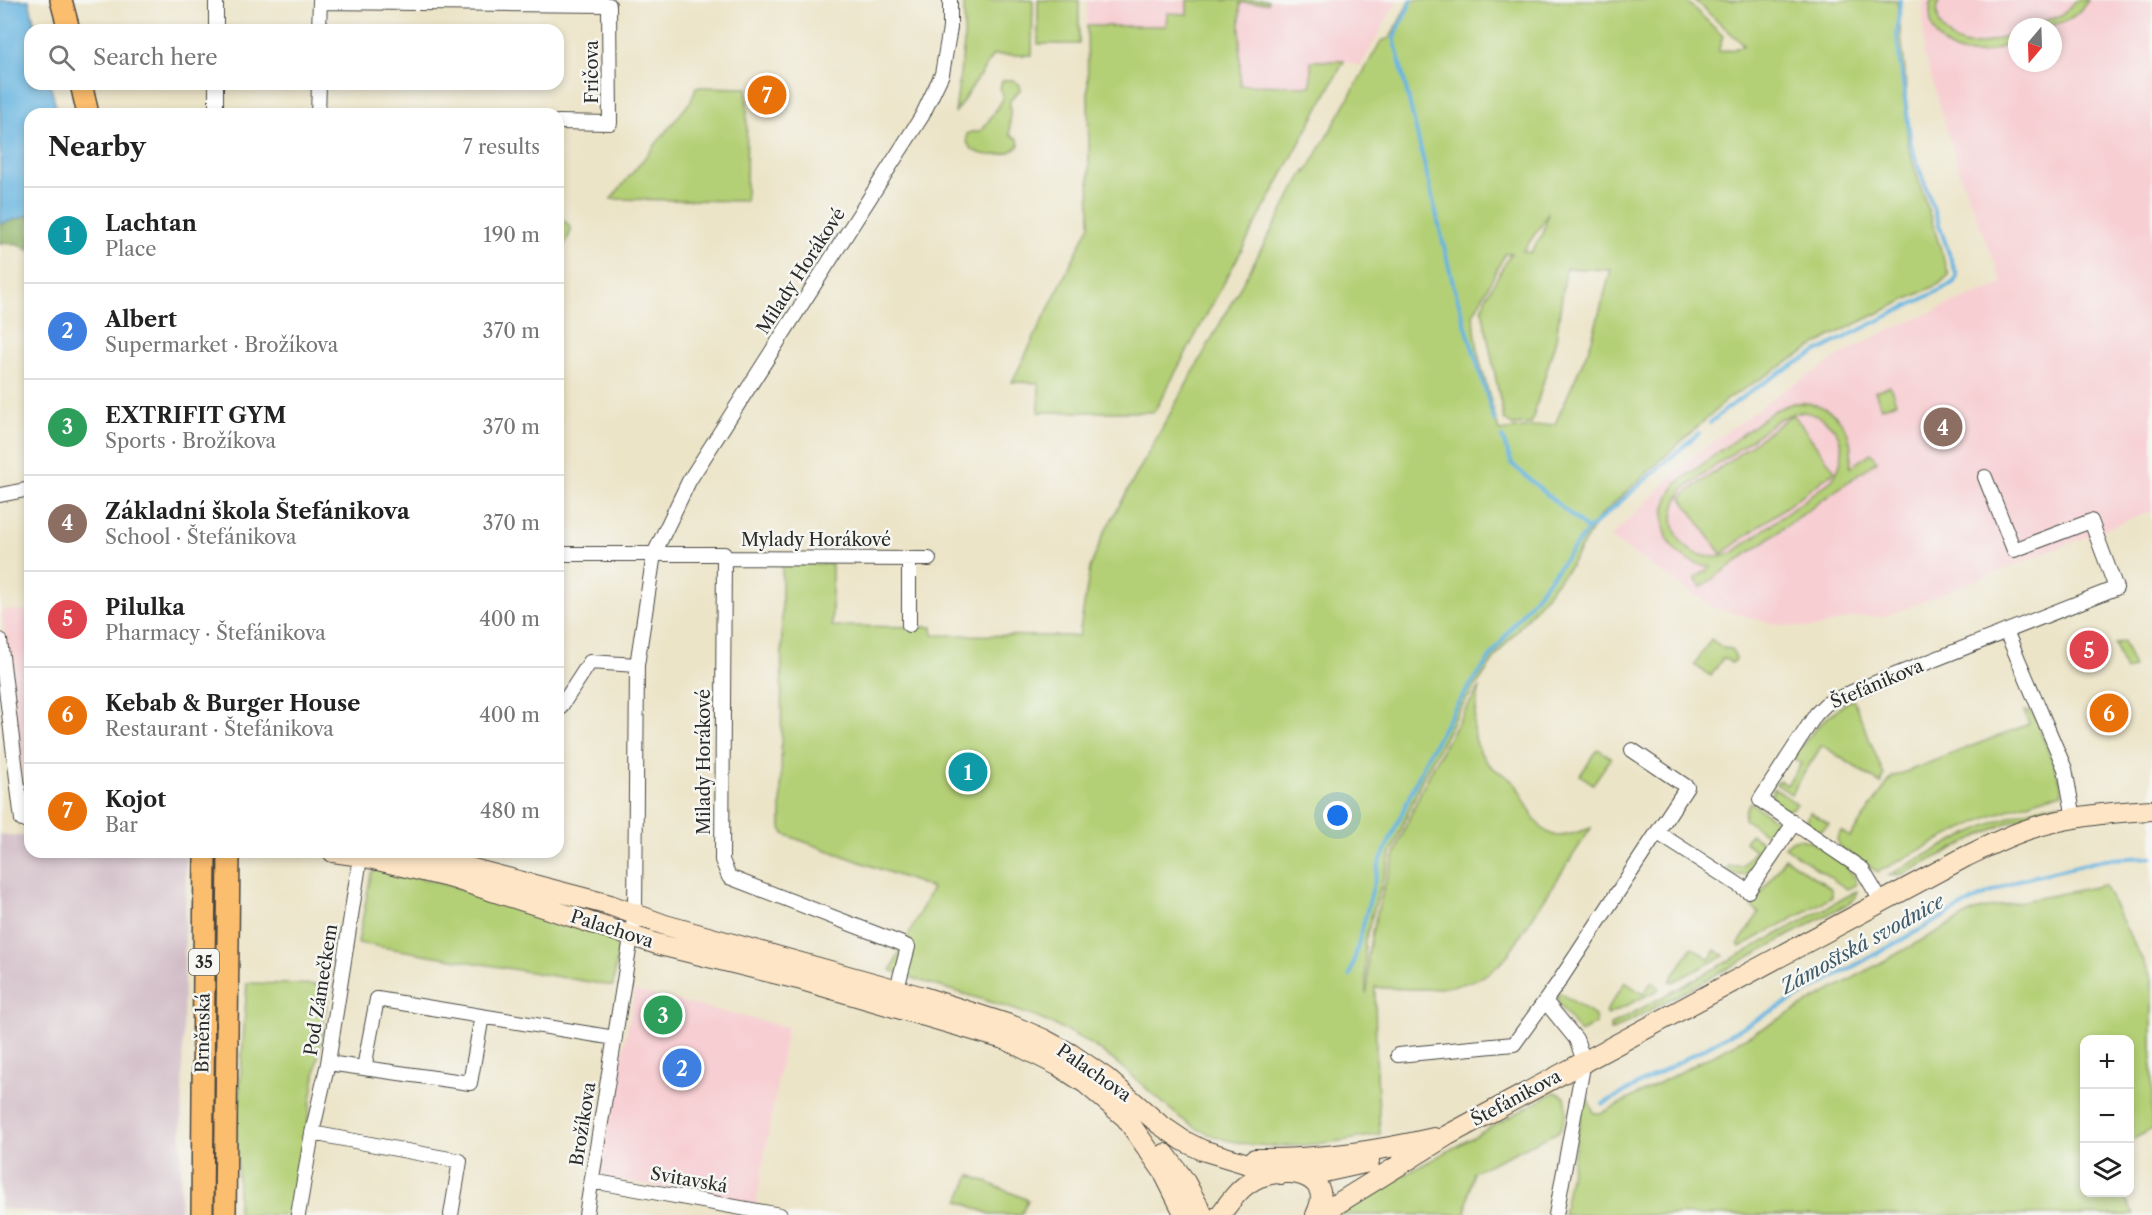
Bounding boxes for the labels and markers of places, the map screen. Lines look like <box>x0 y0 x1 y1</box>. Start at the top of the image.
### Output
pin: 7 <box>748 72 786 118</box>
pin: 4 <box>1924 404 1962 450</box>
pin: 5 <box>2070 628 2108 672</box>
pin: 6 <box>2090 690 2128 736</box>
pin: 1 <box>948 750 988 794</box>
pin: 3 <box>644 992 682 1038</box>
pin: 2 <box>662 1046 702 1090</box>

